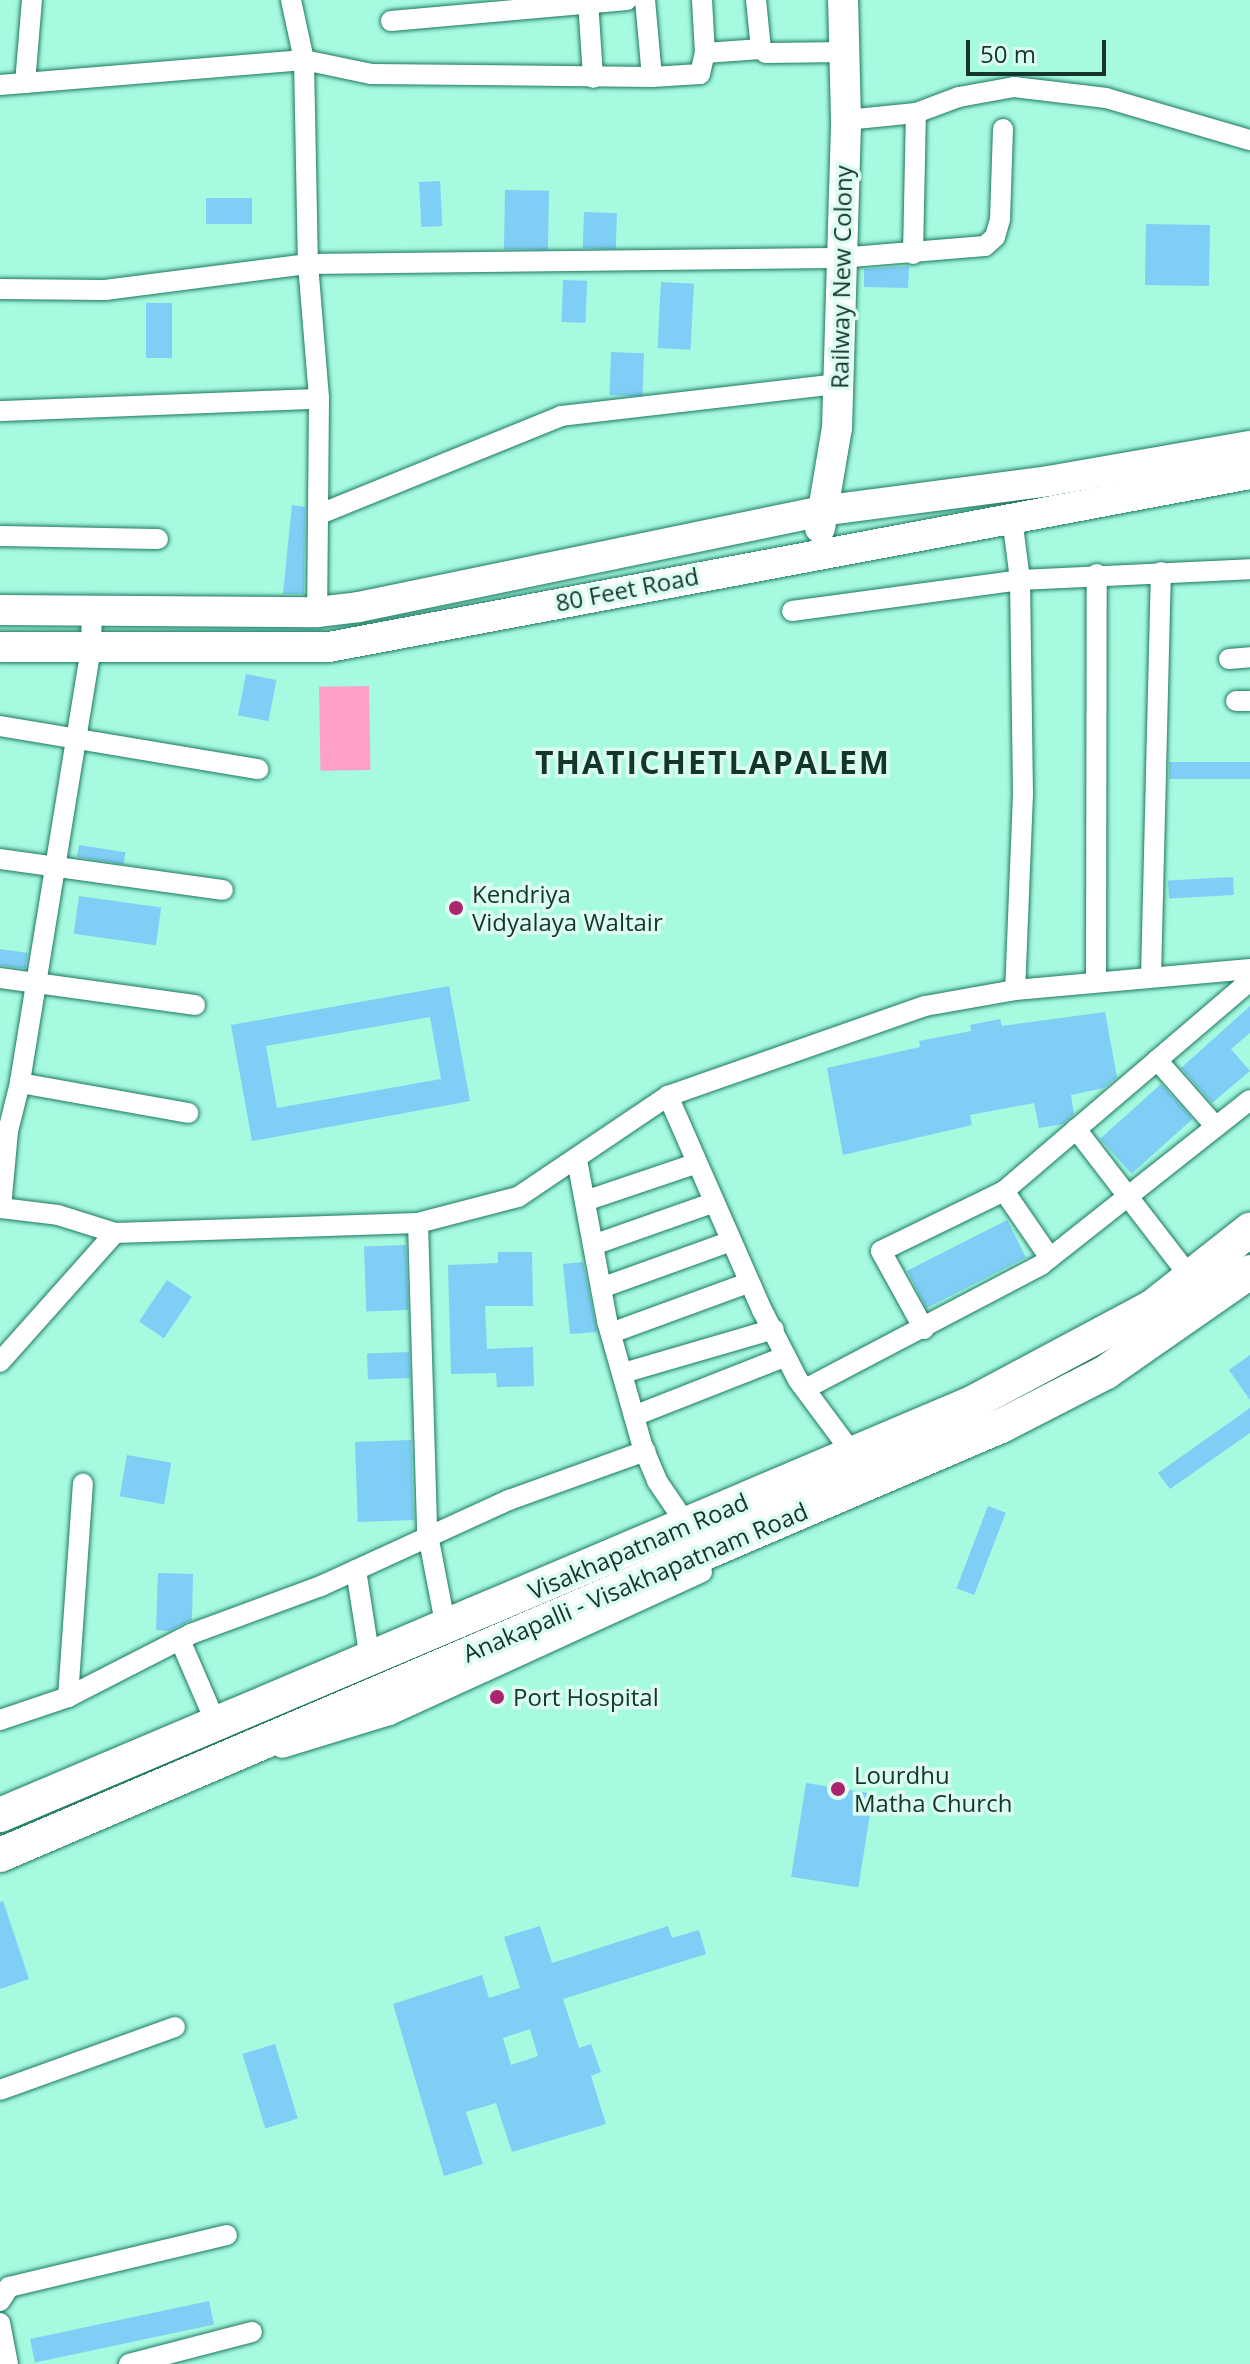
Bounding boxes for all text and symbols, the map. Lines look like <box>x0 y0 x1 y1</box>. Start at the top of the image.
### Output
scale bar <box>970 24 1110 74</box>
text: 50 m <box>980 37 1036 70</box>
street label: Railway New Colony <box>825 165 857 389</box>
street label: 80 Feet Road <box>553 561 701 617</box>
district label: THATICHETLAPALEM <box>535 743 891 781</box>
place label: Kendriya Vidyalaya Waltair <box>472 880 663 936</box>
marker: Kendriya Vidyalaya Waltair <box>447 899 465 917</box>
street label: Visakhapatnam Road <box>524 1487 752 1605</box>
street label: Anakapalli - Visakhapatnam Road <box>458 1496 812 1668</box>
place label: Port Hospital <box>513 1683 659 1711</box>
marker: Port Hospital <box>488 1688 506 1706</box>
place label: Lourdhu Matha Church <box>854 1761 1012 1817</box>
marker: Lourdhu Matha Church <box>829 1780 847 1798</box>

